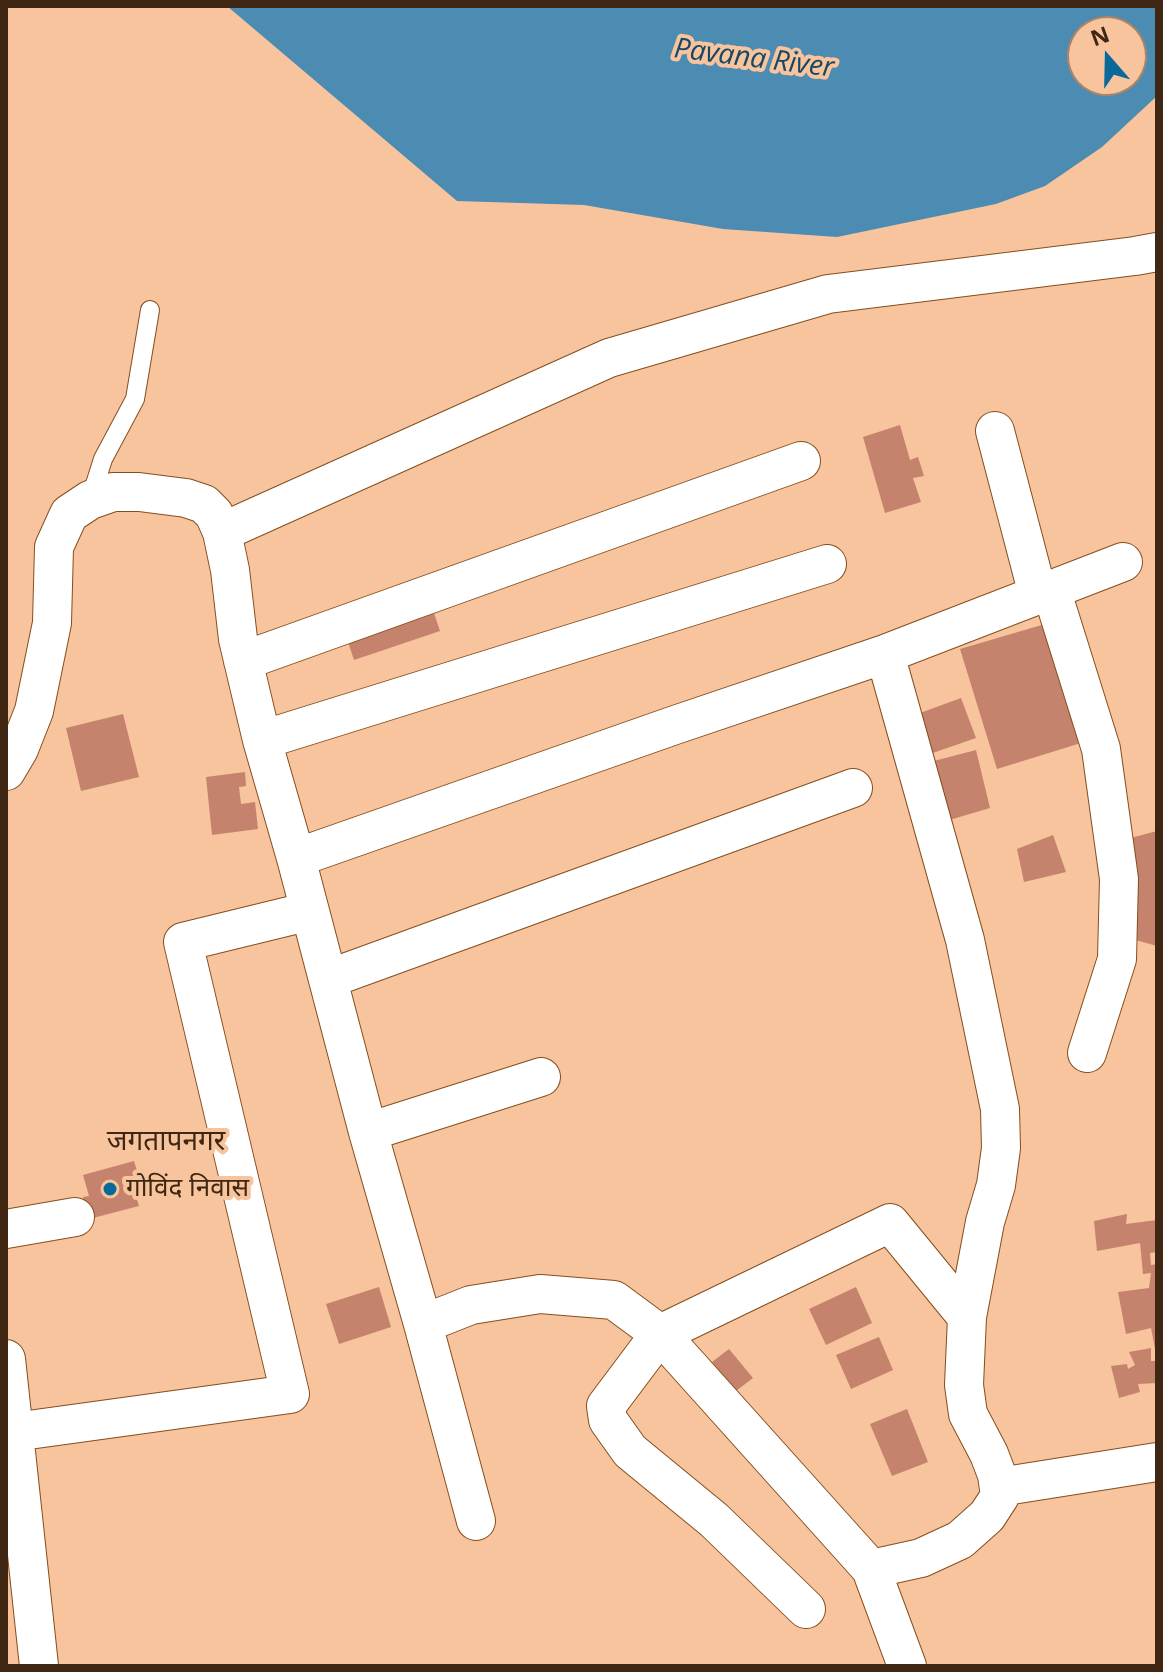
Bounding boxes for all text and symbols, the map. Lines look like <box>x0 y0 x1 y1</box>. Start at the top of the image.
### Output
north arrow <box>1067 16 1147 96</box>
text: N <box>1086 18 1113 52</box>
water label: Pavana River <box>672 33 836 85</box>
district label: जगतापनगर <box>107 1125 225 1159</box>
place label: गोविंद निवास <box>126 1173 249 1205</box>
marker: गोविंद निवास <box>101 1180 119 1198</box>

